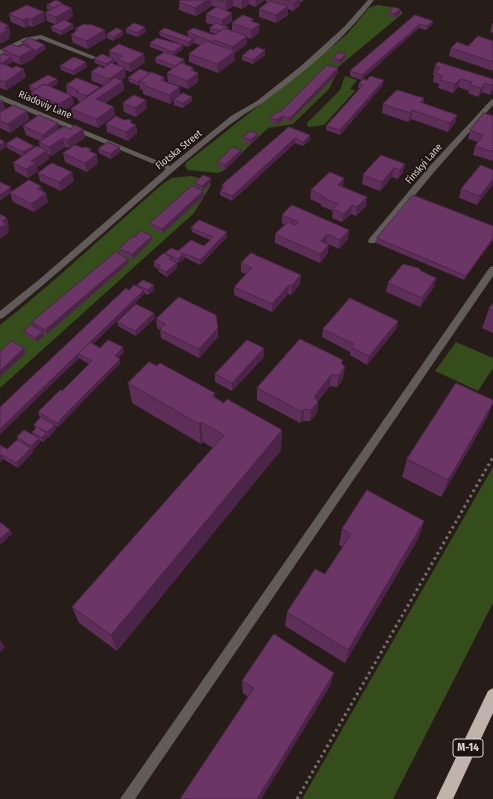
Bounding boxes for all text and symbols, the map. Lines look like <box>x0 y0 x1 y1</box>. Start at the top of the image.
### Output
street label: Riadoviy Lane <box>17 88 73 122</box>
street label: Flotska Street <box>153 128 205 172</box>
street label: Finskyi Lane <box>403 141 445 187</box>
road number: М-14 <box>453 739 483 757</box>

